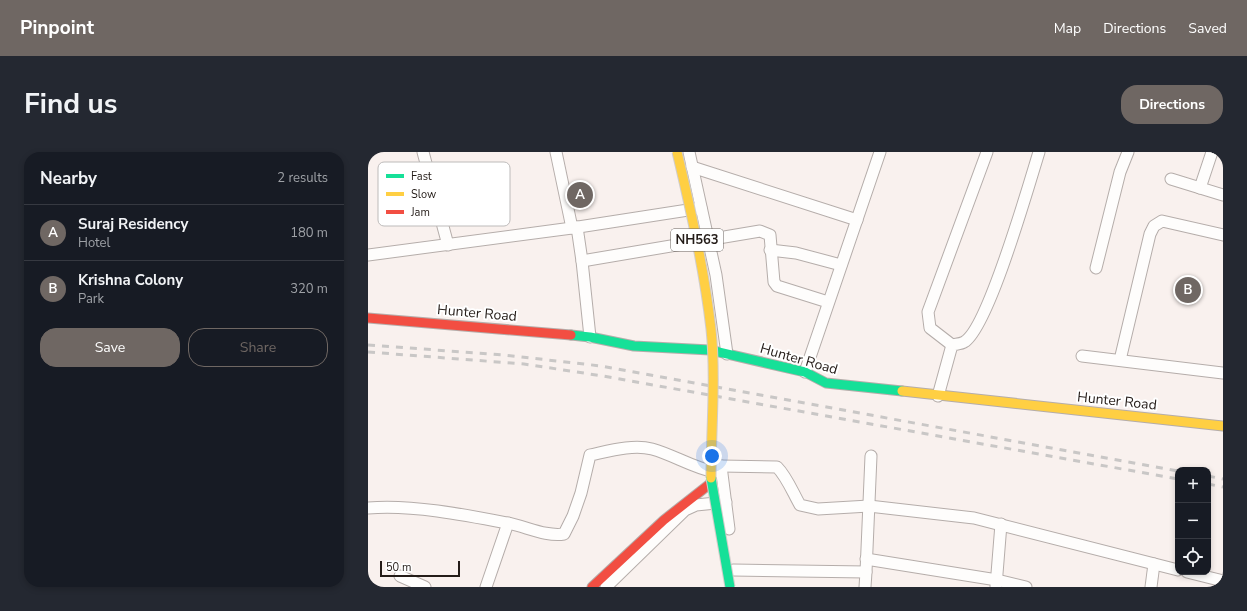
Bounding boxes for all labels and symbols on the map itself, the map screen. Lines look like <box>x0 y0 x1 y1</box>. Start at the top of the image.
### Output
legend <box>378 162 510 226</box>
text: Fast <box>411 169 432 184</box>
pin: A <box>567 180 593 210</box>
text: Slow <box>411 187 436 202</box>
text: Jam <box>410 205 430 220</box>
road number: NH563 <box>671 229 723 251</box>
pin: B <box>1175 275 1201 305</box>
street label: Hunter Road <box>436 300 518 326</box>
street label: Hunter Road <box>758 339 840 379</box>
street label: Hunter Road <box>1076 387 1158 415</box>
your location <box>702 446 722 466</box>
scale bar <box>380 559 460 578</box>

